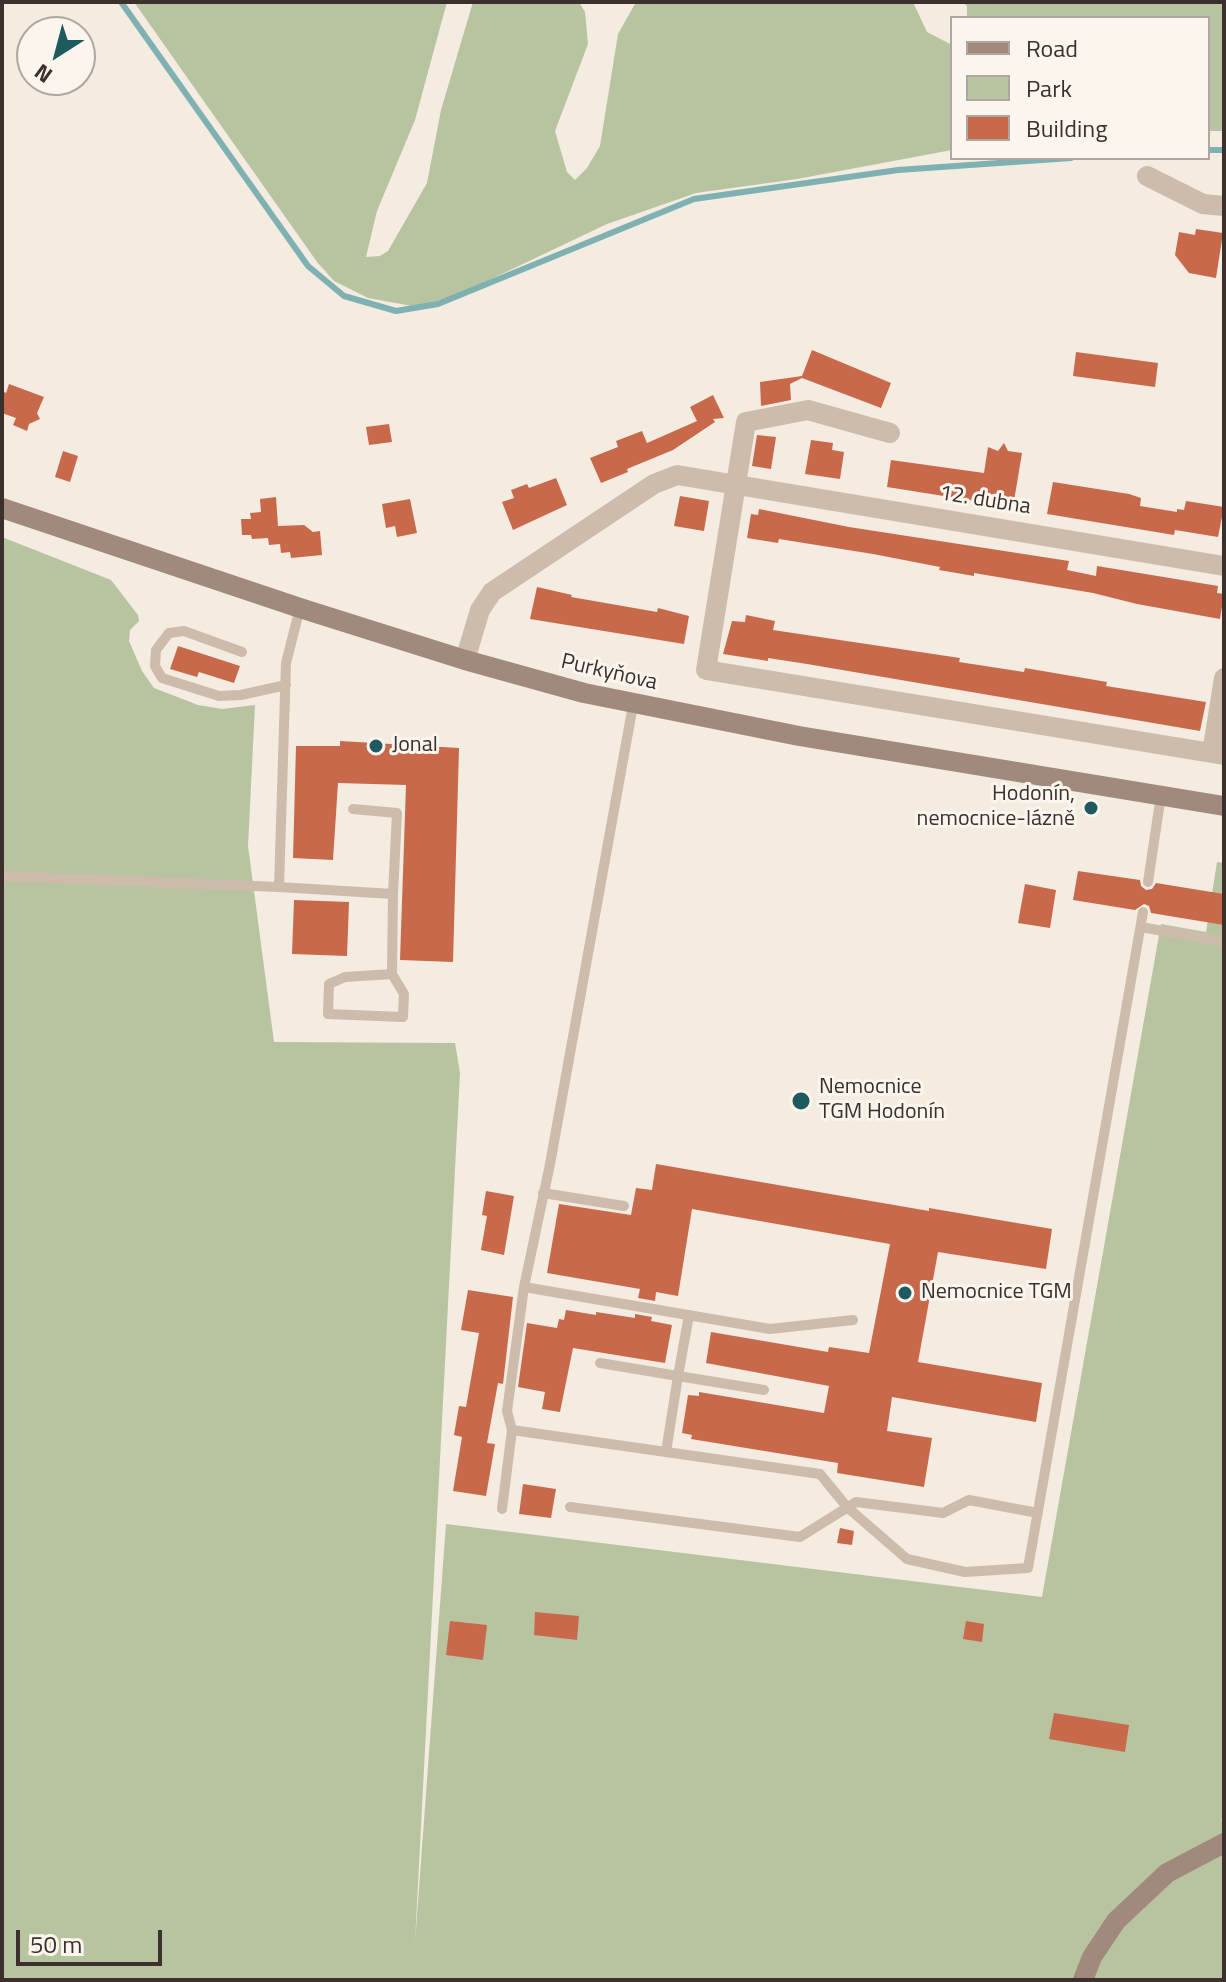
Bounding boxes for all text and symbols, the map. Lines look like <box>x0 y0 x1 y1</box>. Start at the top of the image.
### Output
north arrow <box>16 16 96 96</box>
legend <box>950 16 1210 160</box>
text: Road <box>1026 30 1078 66</box>
text: N <box>27 56 59 92</box>
text: Park <box>1026 70 1072 106</box>
text: Building <box>1026 110 1108 146</box>
street label: 12. dubna <box>938 481 1032 521</box>
street label: Purkyňova <box>558 649 660 697</box>
place label: Jonal <box>392 733 438 759</box>
marker: Jonal <box>367 737 385 755</box>
place label: Hodonín, nemocnice-lázně <box>917 782 1075 834</box>
marker: Hodonín, nemocnice-lázně <box>1082 799 1100 817</box>
place label: Nemocnice TGM Hodonín <box>819 1075 945 1126</box>
marker: Nemocnice TGM Hodonín <box>790 1090 812 1112</box>
place label: Nemocnice TGM <box>921 1280 1072 1306</box>
marker: Nemocnice TGM <box>896 1284 914 1302</box>
scale bar <box>20 1914 166 1964</box>
text: 50 m <box>30 1926 82 1962</box>

